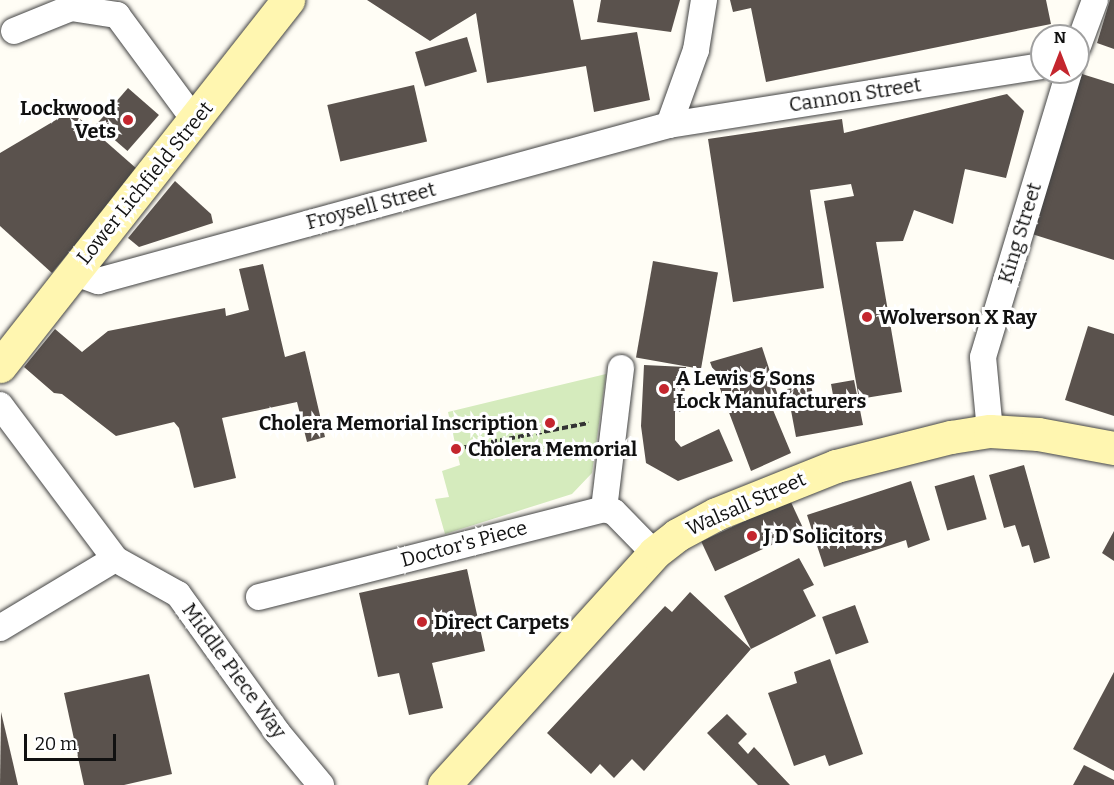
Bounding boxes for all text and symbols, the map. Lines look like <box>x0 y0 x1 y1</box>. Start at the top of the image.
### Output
north arrow <box>1030 24 1090 84</box>
text: N <box>1054 28 1066 47</box>
street label: Cannon Street <box>787 73 923 117</box>
place label: Lockwood Vets <box>20 96 116 143</box>
street label: Lower Lichfield Street <box>72 97 218 269</box>
marker: Lockwood Vets <box>121 113 135 127</box>
street label: Froysell Street <box>304 177 438 235</box>
street label: King Street <box>993 180 1047 286</box>
place label: Wolverson X Ray <box>879 305 1037 329</box>
marker: Wolverson X Ray <box>860 310 874 324</box>
place label: A Lewis & Sons Lock Manufacturers <box>676 366 866 413</box>
marker: A Lewis & Sons Lock Manufacturers <box>657 382 671 396</box>
place label: Cholera Memorial Inscription <box>259 411 538 435</box>
marker: Cholera Memorial Inscription <box>543 416 557 430</box>
place label: Cholera Memorial <box>468 437 637 461</box>
marker: Cholera Memorial <box>449 442 463 456</box>
street label: Walsall Street <box>683 467 809 541</box>
street label: Doctor's Piece <box>398 516 530 572</box>
place label: J D Solicitors <box>764 524 883 548</box>
marker: J D Solicitors <box>745 529 759 543</box>
street label: Middle Piece Way <box>177 599 291 743</box>
place label: Direct Carpets <box>434 610 569 634</box>
marker: Direct Carpets <box>415 615 429 629</box>
scale bar <box>27 722 118 760</box>
text: 20 m <box>35 733 77 755</box>

